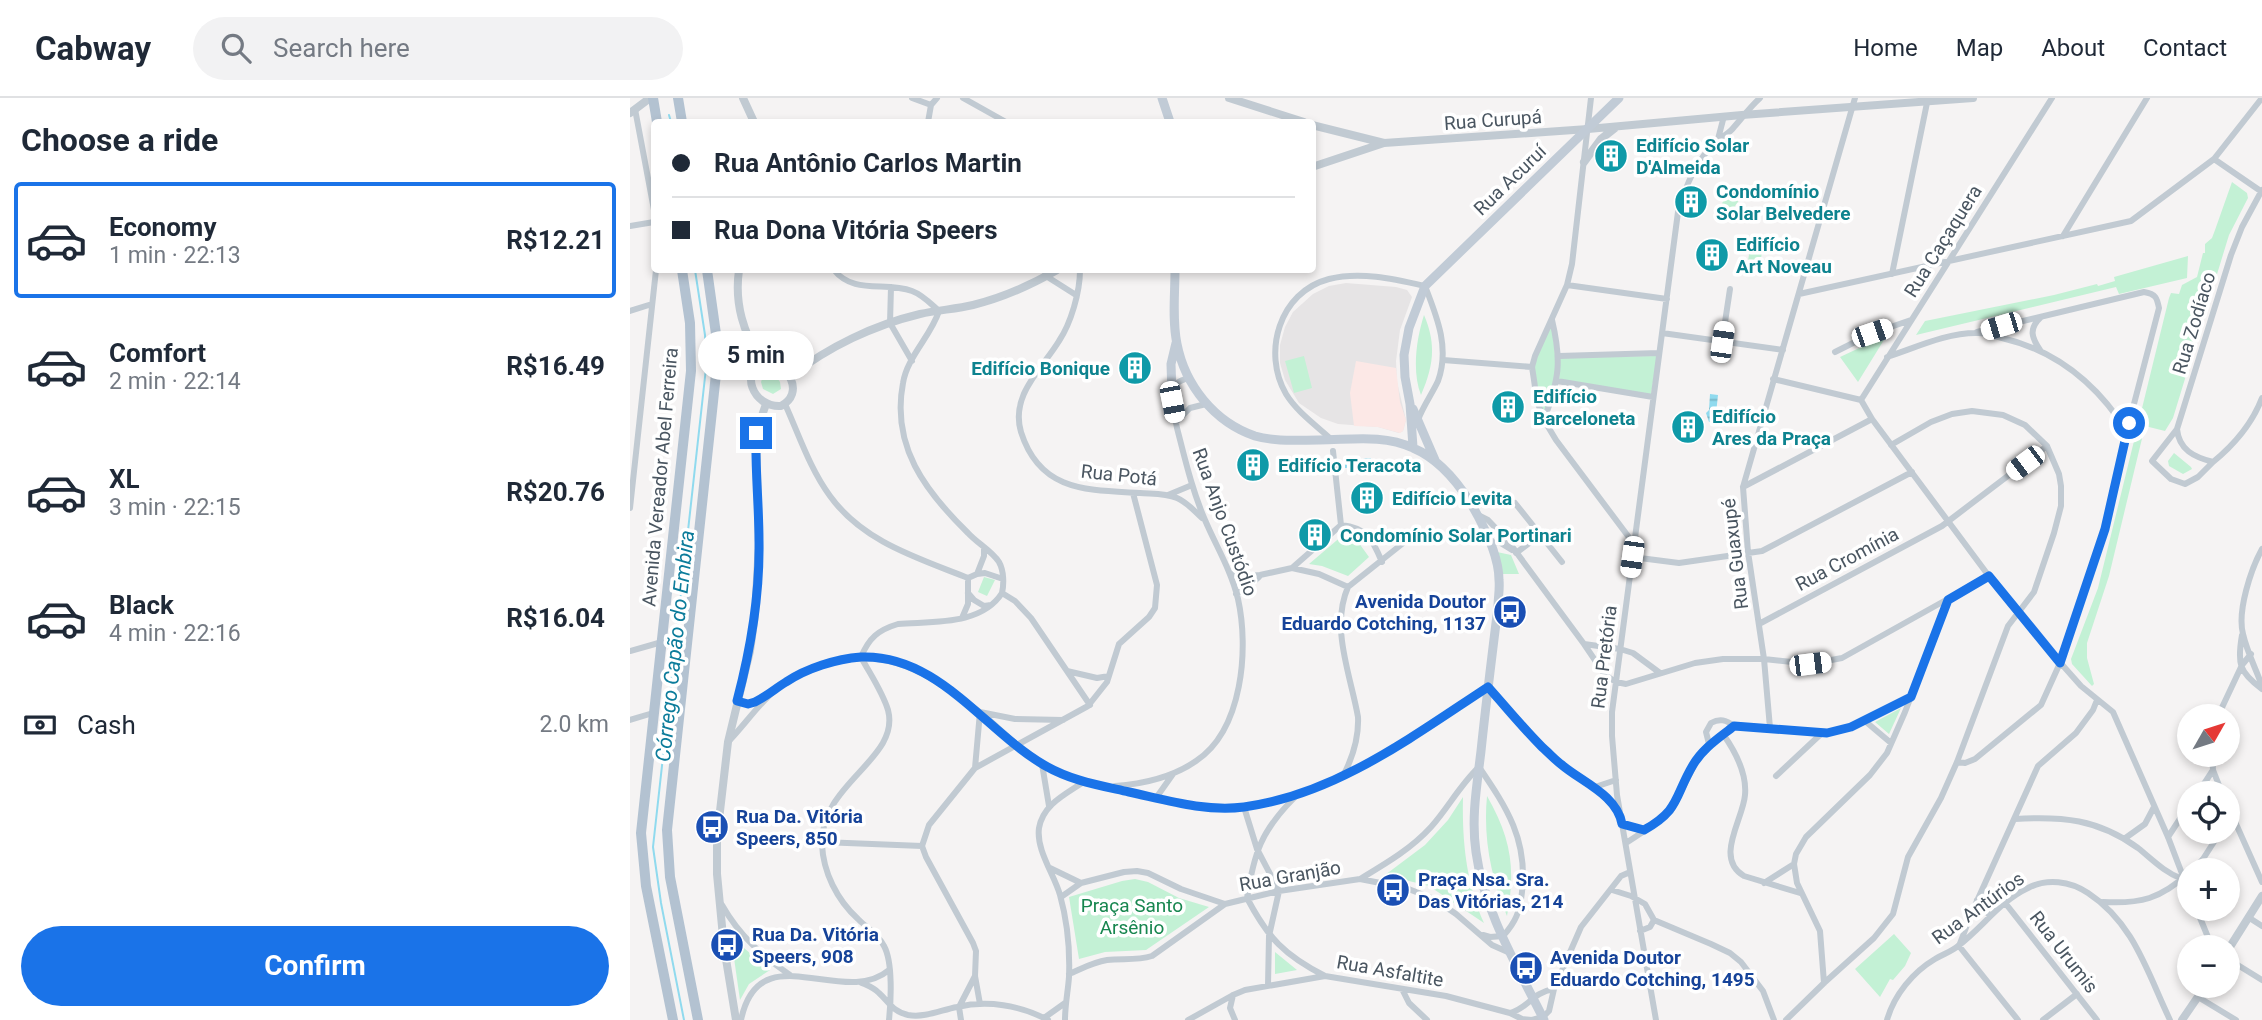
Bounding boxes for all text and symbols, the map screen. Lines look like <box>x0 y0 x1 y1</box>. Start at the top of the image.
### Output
search box <box>193 17 683 80</box>
text: Cabway <box>35 29 151 68</box>
icon: search <box>217 29 255 67</box>
text: Search here <box>273 33 410 63</box>
text: Home <box>1853 34 1918 62</box>
text: Map <box>1956 34 2003 62</box>
text: About <box>2041 34 2105 62</box>
text: Contact <box>2143 34 2227 62</box>
street label: Rua Curupá <box>1443 105 1543 135</box>
text: Choose a ride <box>21 121 218 159</box>
place label: Edifício Solar D'Almeida <box>1636 134 1749 179</box>
building icon: Edifício Solar D'Almeida <box>1592 137 1630 175</box>
street label: Rua Acuruí <box>1469 139 1552 220</box>
text: Rua Antônio Carlos Martin <box>714 148 1022 178</box>
place label: Condomínio Solar Belvedere <box>1716 180 1850 225</box>
street label: Rua Caçaquera <box>1899 181 1987 301</box>
building icon: Condomínio Solar Belvedere <box>1672 183 1710 221</box>
icon: car <box>25 209 88 272</box>
text: Economy <box>109 212 216 242</box>
text: Rua Dona Vitória Speers <box>714 215 998 245</box>
text: R$12.21 <box>506 225 605 255</box>
place label: Edifício Art Noveau <box>1736 233 1832 278</box>
building icon: Edifício Art Noveau <box>1693 236 1731 274</box>
text: 1 min · 22:13 <box>109 242 241 269</box>
street label: Rua Zodíaco <box>2168 269 2220 377</box>
car <box>1978 310 2025 342</box>
car <box>1849 316 1896 350</box>
car <box>1709 320 1736 364</box>
callout: 5 min <box>698 331 814 380</box>
icon: car <box>25 335 88 398</box>
text: Comfort <box>109 338 206 368</box>
text: 5 min <box>727 342 785 369</box>
street label: Avenida Vereador Abel Ferreira <box>637 347 683 607</box>
building icon: Edifício Bonique <box>1116 349 1154 387</box>
text: R$16.49 <box>506 351 605 381</box>
place label: Edifício Bonique <box>971 357 1110 380</box>
text: 2 min · 22:14 <box>109 368 241 395</box>
car <box>1158 379 1187 425</box>
place label: Edifício Barceloneta <box>1533 385 1636 430</box>
building icon: Edifício Barceloneta <box>1489 388 1527 426</box>
place label: Edifício Ares da Praça <box>1712 405 1831 450</box>
route start <box>2113 407 2145 439</box>
building icon: Edifício Ares da Praça <box>1669 408 1707 446</box>
route end <box>740 417 772 449</box>
car <box>2002 442 2049 484</box>
street label: Rua Anjo Custódio <box>1188 445 1262 599</box>
building icon: Edifício Teracota <box>1234 446 1272 484</box>
place label: Edifício Teracota <box>1278 454 1421 477</box>
street label: Rua Potá <box>1080 460 1158 490</box>
icon: car <box>25 461 88 524</box>
text: XL <box>109 464 140 494</box>
text: R$20.76 <box>506 477 605 507</box>
building icon: Edifício Levita <box>1348 479 1386 517</box>
place label: Edifício Levita <box>1392 487 1512 510</box>
text: 3 min · 22:15 <box>109 494 241 521</box>
street label: Rua Guaxupé <box>1717 497 1753 611</box>
building icon: Condomínio Solar Portinari <box>1296 516 1334 554</box>
street label: Rua Cromínia <box>1791 522 1903 596</box>
place label: Condomínio Solar Portinari <box>1340 524 1572 547</box>
water label: Córrego Capão do Embira <box>651 529 699 763</box>
car <box>1619 535 1646 579</box>
icon: car <box>25 587 88 650</box>
text: Black <box>109 590 174 620</box>
place label: Avenida Doutor Eduardo Cotching, 1137 <box>1281 590 1486 635</box>
bus stop icon: Avenida Doutor Eduardo Cotching, 1137 <box>1491 593 1529 631</box>
text: R$16.04 <box>506 603 605 633</box>
street label: Rua Pretória <box>1586 604 1622 710</box>
text: 4 min · 22:16 <box>109 620 241 647</box>
car <box>1788 651 1833 677</box>
north arrow <box>2177 704 2240 766</box>
map controls <box>2177 704 2240 998</box>
icon: cash <box>21 706 59 744</box>
text: Cash <box>77 710 136 740</box>
text: 2.0 km <box>540 711 609 738</box>
button: locate <box>2177 781 2240 844</box>
place label: Rua Da. Vitória Speers, 850 <box>736 805 863 850</box>
bus stop icon: Rua Da. Vitória Speers, 850 <box>693 808 731 846</box>
street label: Rua Granjão <box>1237 856 1343 896</box>
button: + <box>2177 858 2240 921</box>
street label: Rua Antúrios <box>1927 867 2029 949</box>
place label: Praça Nsa. Sra. Das Vitórias, 214 <box>1418 868 1563 913</box>
bus stop icon: Praça Nsa. Sra. Das Vitórias, 214 <box>1374 871 1412 909</box>
park label: Praça Santo Arsênio <box>1081 894 1183 939</box>
street label: Rua Urumis <box>2025 906 2103 998</box>
place label: Rua Da. Vitória Speers, 908 <box>752 923 879 968</box>
button: Confirm <box>21 926 609 1006</box>
bus stop icon: Rua Da. Vitória Speers, 908 <box>708 926 746 964</box>
button: − <box>2177 935 2240 998</box>
place label: Avenida Doutor Eduardo Cotching, 1495 <box>1550 946 1755 991</box>
bus stop icon: Avenida Doutor Eduardo Cotching, 1495 <box>1507 949 1545 987</box>
street label: Rua Asfaltite <box>1335 950 1445 992</box>

